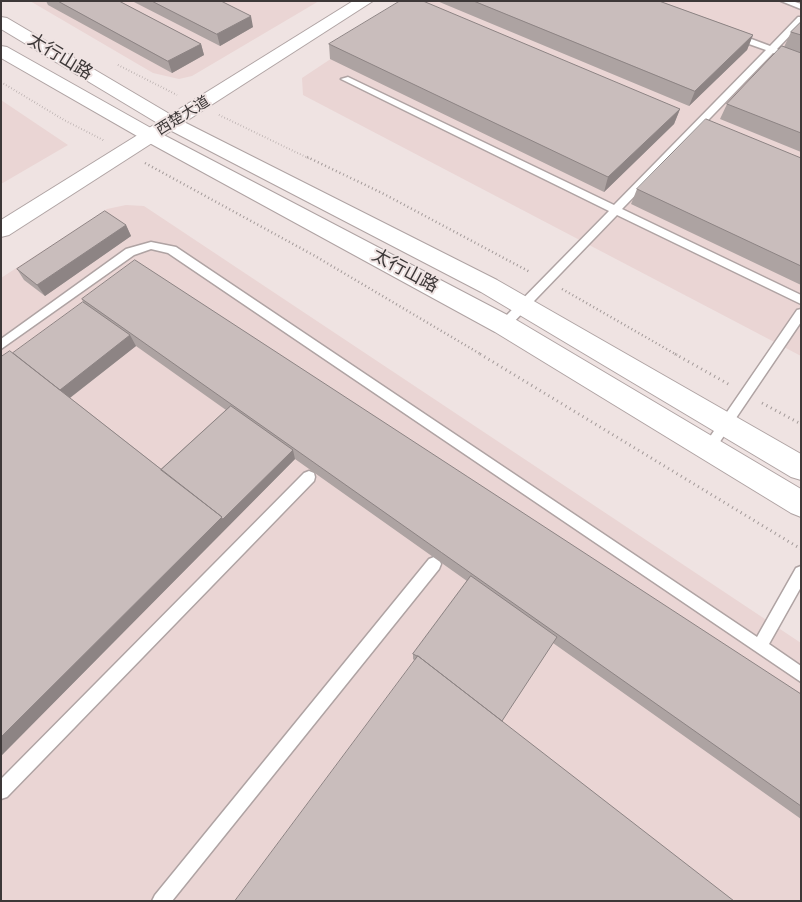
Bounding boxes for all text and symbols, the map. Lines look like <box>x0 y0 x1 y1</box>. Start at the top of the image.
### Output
street label: 太行山路 <box>24 29 96 85</box>
street label: 西楚大道 <box>153 92 213 140</box>
street label: 太行山路 <box>368 245 442 297</box>

